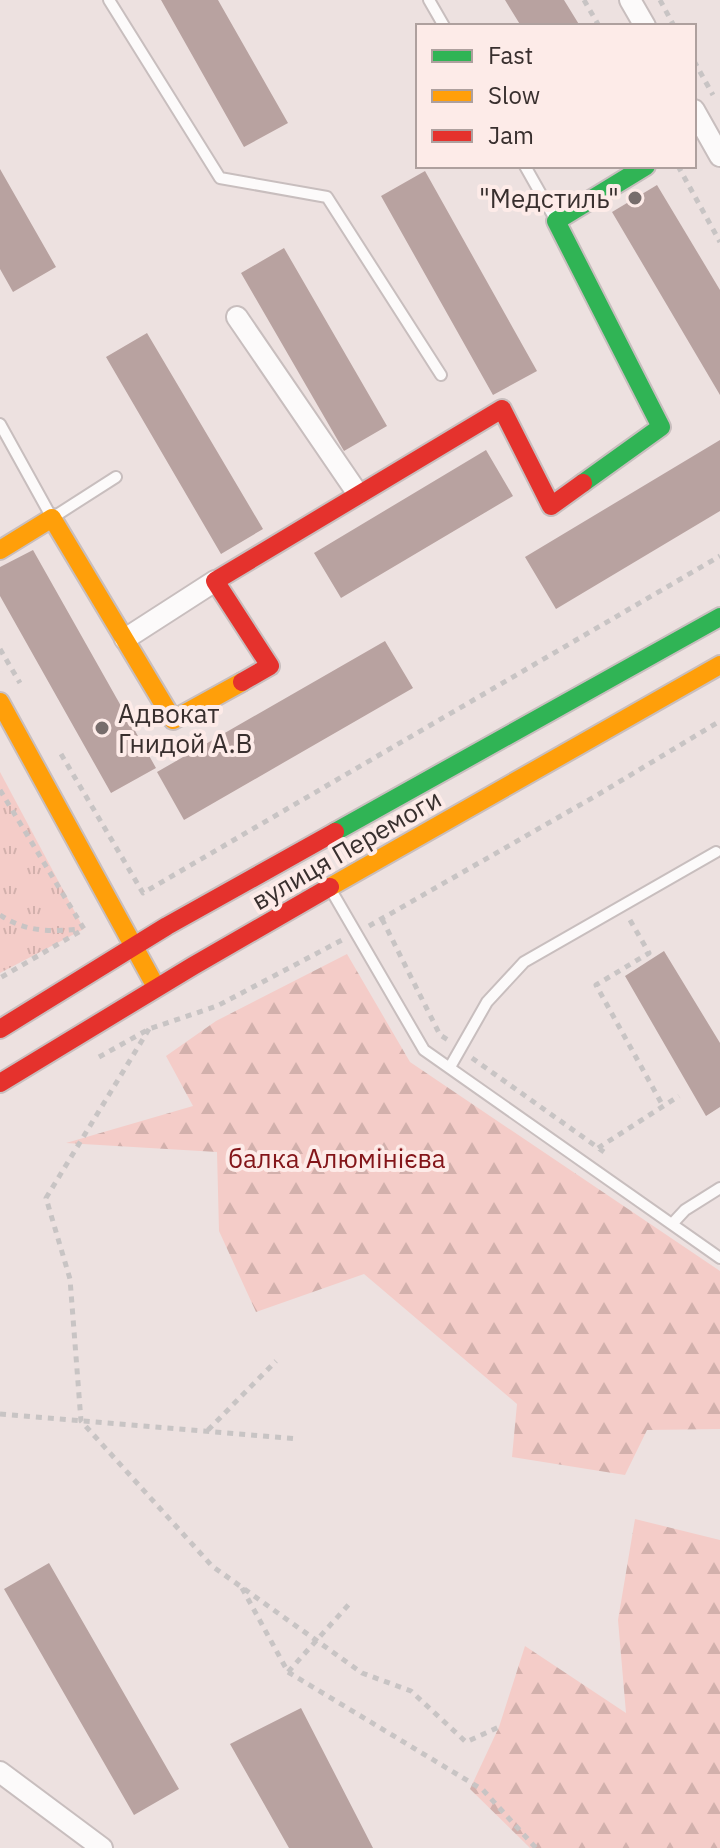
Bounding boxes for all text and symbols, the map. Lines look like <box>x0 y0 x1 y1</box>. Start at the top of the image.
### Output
legend <box>416 24 696 168</box>
text: Fast <box>488 39 533 71</box>
text: Slow <box>488 79 540 111</box>
text: Jam <box>488 119 534 151</box>
place label: "Медстиль" <box>479 181 619 215</box>
marker: "Медстиль" <box>626 189 644 207</box>
place label: Адвокат Гнидой А.В <box>118 696 253 760</box>
marker: Адвокат Гнидой А.В <box>93 719 111 737</box>
street label: вулиця Перемоги <box>245 781 447 917</box>
park label: балка Алюмінієва <box>228 1141 446 1175</box>

